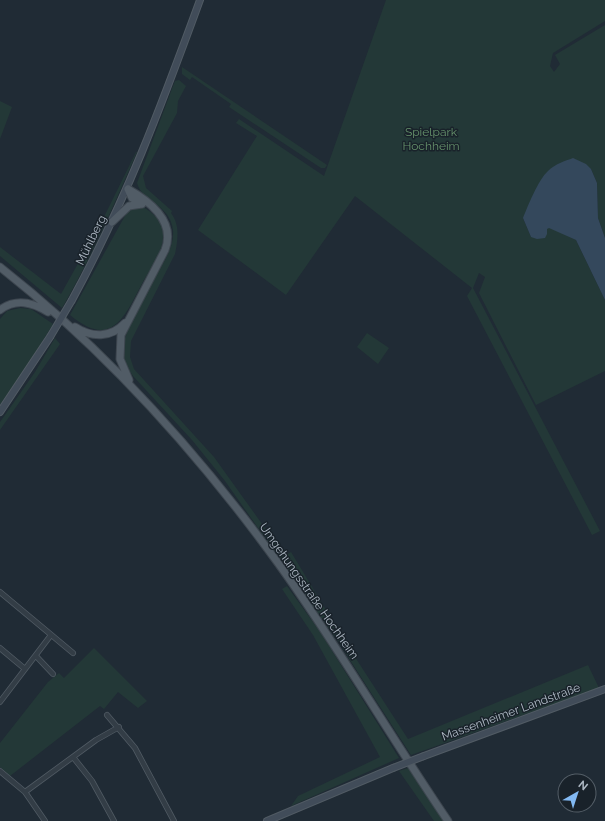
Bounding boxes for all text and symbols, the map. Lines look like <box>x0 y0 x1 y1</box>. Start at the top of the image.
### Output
park label: Spielpark Hochheim <box>402 125 460 153</box>
street label: Mühlberg <box>73 213 109 267</box>
street label: Umgehungsstraße Hochheim <box>256 520 362 662</box>
street label: Massenheimer Landstraße <box>440 680 582 744</box>
north arrow <box>557 773 597 813</box>
text: N <box>576 778 590 793</box>

